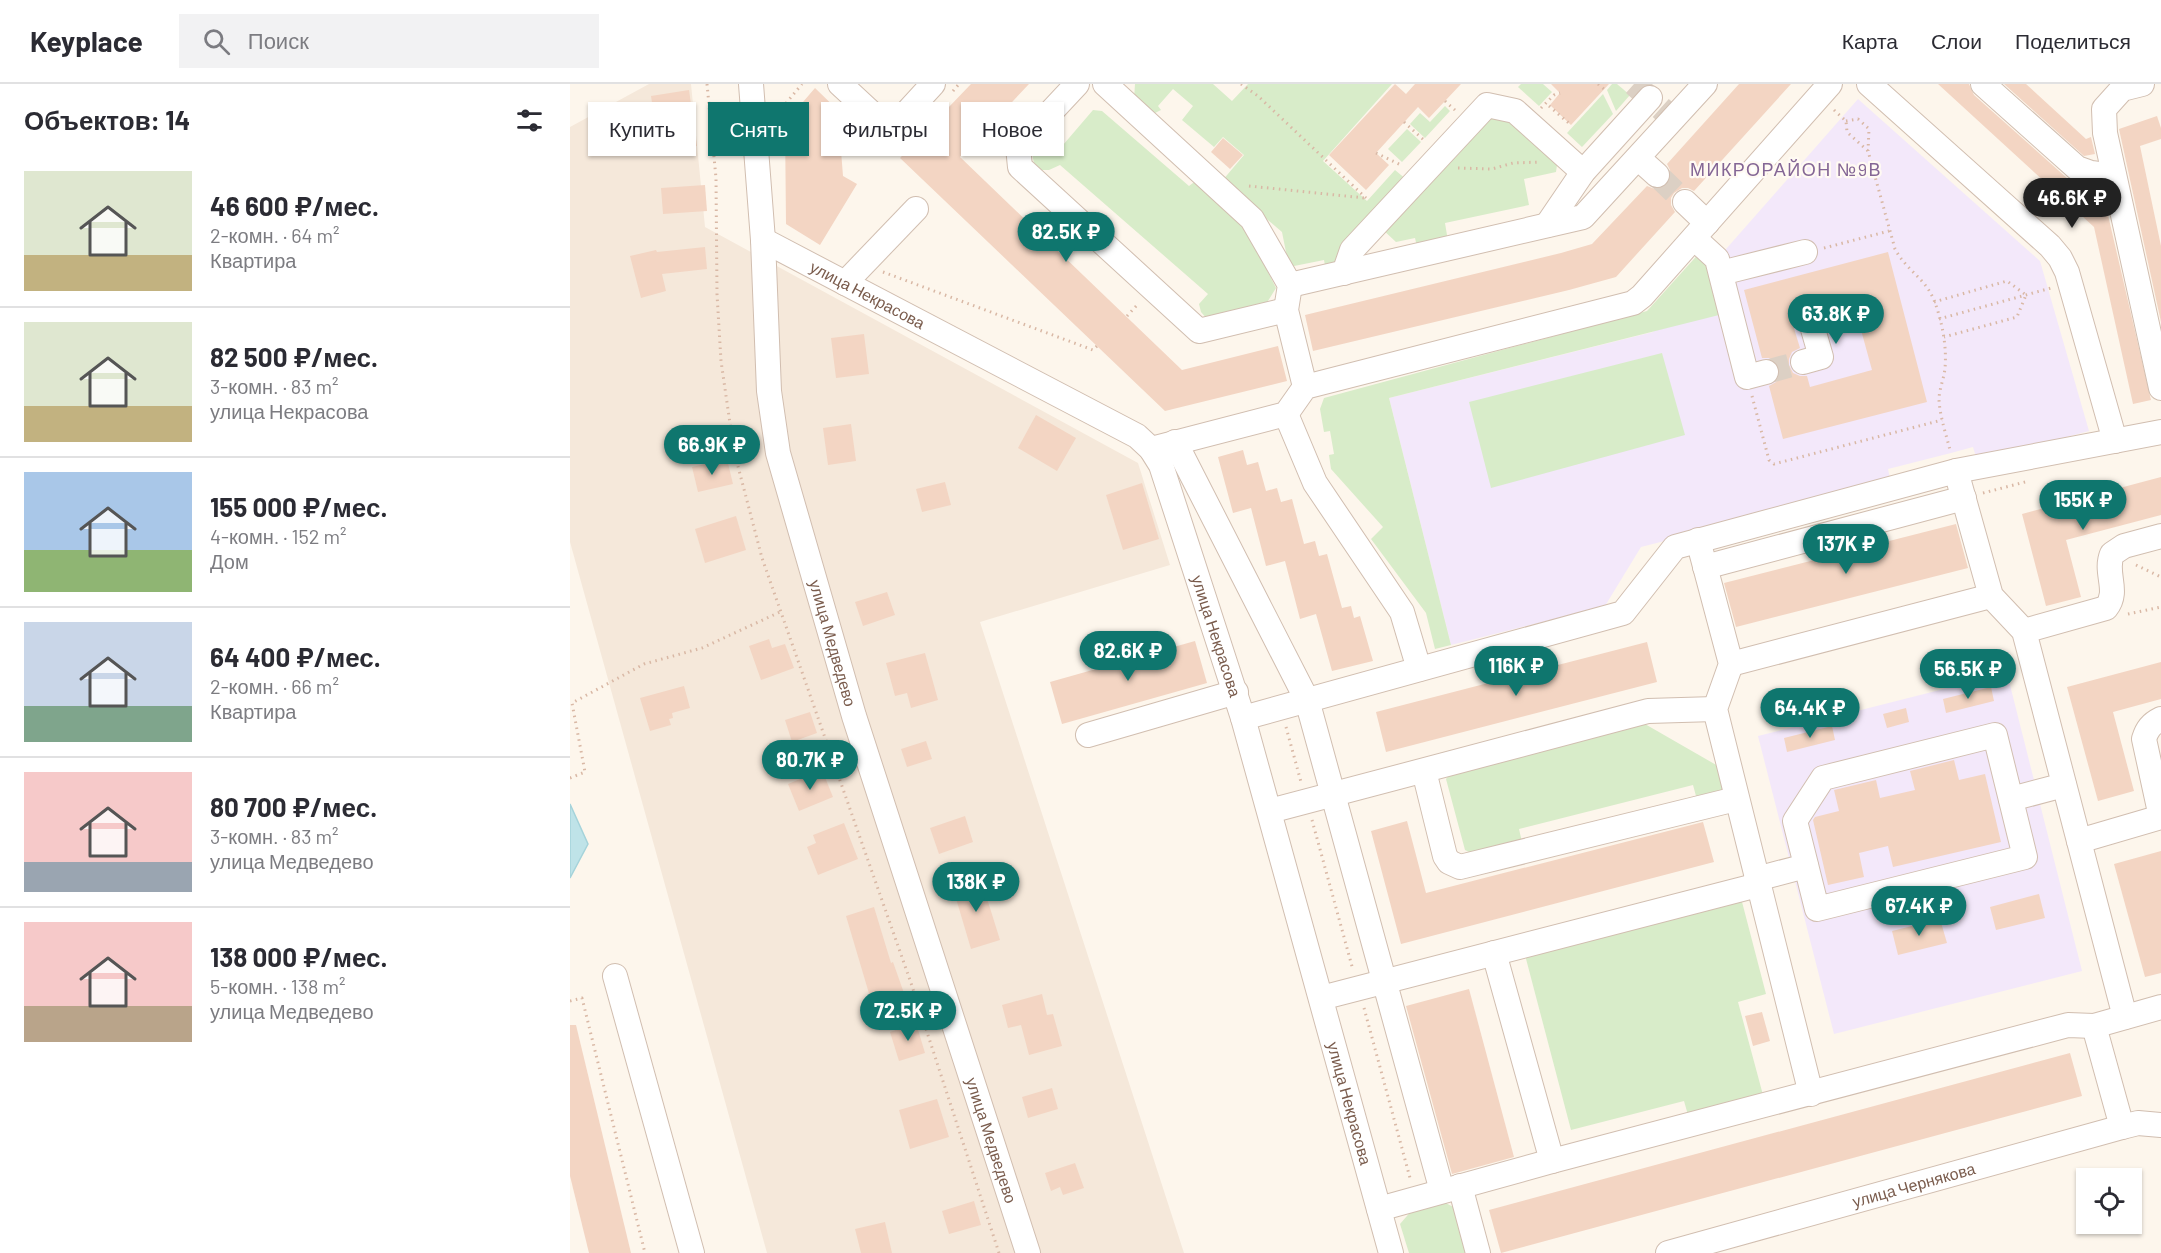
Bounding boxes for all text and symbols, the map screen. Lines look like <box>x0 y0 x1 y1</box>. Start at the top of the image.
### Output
search box <box>179 14 599 68</box>
text: Keyplace <box>30 24 143 58</box>
icon: search <box>200 25 233 58</box>
text: Поиск <box>248 27 309 53</box>
text: Карта <box>1842 28 1898 53</box>
text: Слои <box>1931 28 1982 53</box>
text: Поделиться <box>2015 28 2131 53</box>
chip: Купить <box>588 102 696 156</box>
chip: Снять <box>708 102 809 156</box>
chip: Фильтры <box>821 102 949 156</box>
chip: Новое <box>961 102 1064 156</box>
text: Объектов: 14 <box>24 104 190 135</box>
icon: filters <box>513 104 546 137</box>
district label: МИКРОРАЙОН №9В <box>1690 158 1882 180</box>
pin: 46.6K ₽ <box>2017 178 2127 229</box>
text: 46.6K ₽ <box>2037 185 2107 209</box>
text: 46 600 ₽/мес. <box>210 190 379 221</box>
icon: home <box>72 195 144 267</box>
pin: 82.5K ₽ <box>1011 212 1121 263</box>
text: 82.5K ₽ <box>1032 219 1100 243</box>
text: 2-комн. · 64 m² <box>210 223 340 247</box>
text: Квартира <box>210 248 296 272</box>
street label: улица Некрасова <box>807 256 928 332</box>
pin: 63.8K ₽ <box>1781 294 1891 345</box>
text: 63.8K ₽ <box>1802 301 1870 325</box>
text: 82 500 ₽/мес. <box>210 341 378 372</box>
icon: home <box>72 346 144 418</box>
text: 3-комн. · 83 m² <box>210 374 339 398</box>
text: улица Некрасова <box>210 399 368 423</box>
pin: 66.9K ₽ <box>657 425 767 476</box>
text: 66.9K ₽ <box>678 432 746 456</box>
pin: 155K ₽ <box>2034 480 2132 531</box>
text: 155K ₽ <box>2053 487 2113 511</box>
text: 155 000 ₽/мес. <box>210 491 387 522</box>
icon: home <box>72 496 144 568</box>
text: 4-комн. · 152 m² <box>210 524 347 548</box>
pin: 137K ₽ <box>1797 524 1895 575</box>
text: 137K ₽ <box>1817 531 1875 555</box>
text: Дом <box>210 549 249 573</box>
street label: улица Некрасова <box>1188 573 1246 699</box>
street label: улица Медведево <box>806 577 861 709</box>
pin: 82.6K ₽ <box>1073 631 1183 682</box>
text: 82.6K ₽ <box>1094 638 1162 662</box>
text: 64 400 ₽/мес. <box>210 641 381 672</box>
icon: home <box>72 646 144 718</box>
pin: 116K ₽ <box>1467 646 1565 697</box>
pin: 56.5K ₽ <box>1913 649 2023 700</box>
text: 116K ₽ <box>1488 653 1544 677</box>
text: 56.5K ₽ <box>1934 656 2002 680</box>
text: 2-комн. · 66 m² <box>210 674 339 698</box>
pin: 64.4K ₽ <box>1755 688 1865 739</box>
text: 64.4K ₽ <box>1775 695 1845 719</box>
text: Квартира <box>210 699 296 723</box>
pin: 80.7K ₽ <box>755 740 865 791</box>
text: 80.7K ₽ <box>776 747 844 771</box>
text: 80 700 ₽/мес. <box>210 791 377 822</box>
icon: home <box>72 796 144 868</box>
text: 3-комн. · 83 m² <box>210 824 339 848</box>
text: улица Медведево <box>210 849 374 873</box>
pin: 138K ₽ <box>927 862 1025 913</box>
text: 138K ₽ <box>946 869 1006 893</box>
pin: 67.4K ₽ <box>1864 886 1974 937</box>
text: 67.4K ₽ <box>1885 893 1953 917</box>
text: 138 000 ₽/мес. <box>210 941 388 972</box>
icon: home <box>72 946 144 1018</box>
text: 5-комн. · 138 m² <box>210 974 346 998</box>
pin: 72.5K ₽ <box>853 991 963 1042</box>
text: 72.5K ₽ <box>874 998 942 1022</box>
text: улица Медведево <box>210 999 374 1023</box>
street label: улица Некрасова <box>1324 1040 1376 1167</box>
street label: улица Медведево <box>963 1075 1021 1205</box>
street label: улица Чернякова <box>1850 1158 1977 1210</box>
map controls <box>2076 1168 2142 1234</box>
button: locate <box>2076 1168 2142 1234</box>

